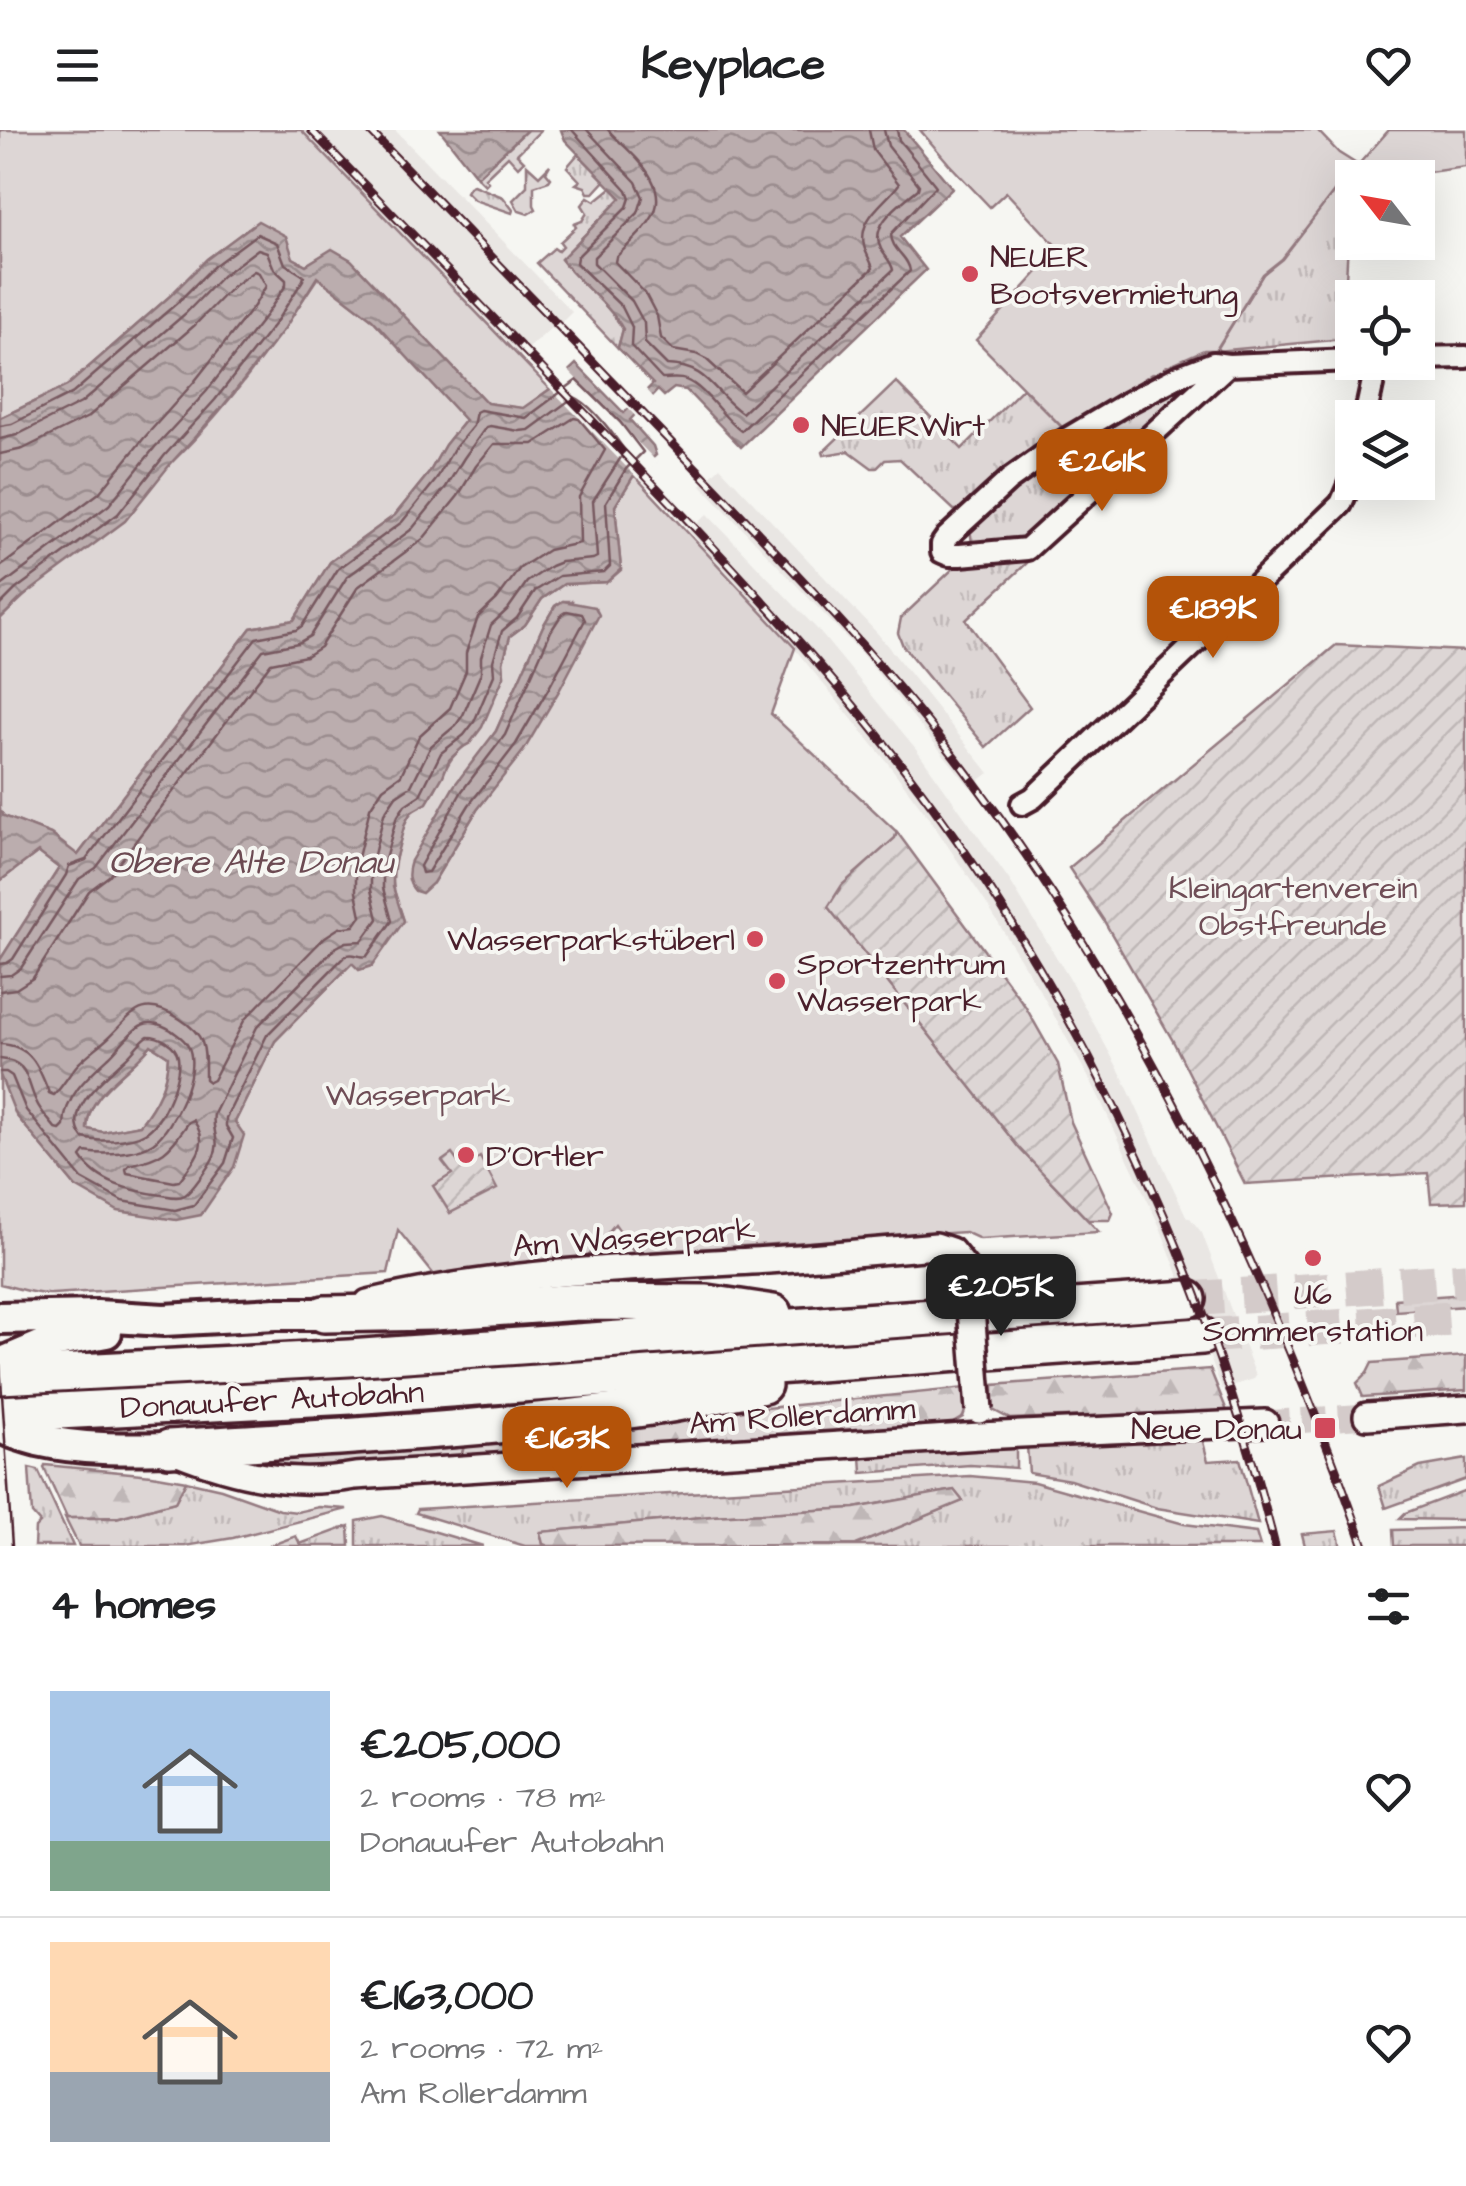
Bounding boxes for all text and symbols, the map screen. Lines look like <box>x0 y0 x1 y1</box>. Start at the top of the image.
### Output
text: Keyplace <box>641 34 825 96</box>
icon: menu <box>50 38 105 93</box>
icon: heart <box>1361 38 1416 93</box>
north arrow <box>1335 160 1435 260</box>
map controls <box>1335 160 1435 500</box>
place label: NEUER Bootsvermietung <box>990 235 1238 317</box>
marker: NEUER Bootsvermietung <box>959 263 981 285</box>
button: locate <box>1335 280 1435 380</box>
button: layers <box>1335 400 1435 500</box>
place label: NEUERWirt <box>821 404 985 449</box>
marker: NEUERWirt <box>790 414 812 436</box>
pin: €261K <box>1032 429 1172 514</box>
text: €261K <box>1058 439 1146 484</box>
pin: €189K <box>1143 576 1283 661</box>
text: €189K <box>1169 586 1257 631</box>
water label: Obere Alte Donau <box>109 838 396 887</box>
park label: Kleingartenverein Obstfreunde <box>1169 866 1417 948</box>
place label: Wasserparkstüberl <box>447 918 735 963</box>
marker: Wasserparkstüberl <box>744 928 766 950</box>
place label: Sportzentrum Wasserpark <box>797 942 1005 1024</box>
marker: Sportzentrum Wasserpark <box>766 970 788 992</box>
park label: Wasserpark <box>326 1073 511 1118</box>
place label: D'Ortler <box>486 1134 604 1179</box>
marker: D'Ortler <box>455 1144 477 1166</box>
street label: Am Wasserpark <box>511 1208 757 1269</box>
marker: U6 Sommerstation <box>1302 1247 1324 1269</box>
pin: €205K <box>931 1254 1071 1339</box>
text: €205K <box>948 1264 1054 1309</box>
place label: U6 Sommerstation <box>1203 1272 1423 1354</box>
street label: Donauufer Autobahn <box>119 1370 425 1431</box>
street label: Am Rollerdamm <box>688 1386 917 1447</box>
pin: €163K <box>497 1406 637 1491</box>
place label: Neue Donau <box>1131 1407 1302 1452</box>
marker: Neue Donau <box>1312 1415 1338 1441</box>
text: €163K <box>524 1416 610 1461</box>
text: 4 homes <box>50 1577 216 1635</box>
icon: filters <box>1361 1579 1416 1634</box>
text: €205,000 <box>360 1717 561 1775</box>
icon: home <box>130 1731 250 1851</box>
icon: heart <box>1361 1764 1416 1819</box>
text: 2 rooms · 78 m² <box>360 1775 606 1820</box>
text: Donauufer Autobahn <box>360 1820 664 1865</box>
text: €163,000 <box>360 1968 533 2026</box>
icon: home <box>130 1982 250 2102</box>
icon: heart <box>1361 2015 1416 2070</box>
text: 2 rooms · 72 m² <box>360 2026 604 2071</box>
text: Am Rollerdamm <box>360 2071 587 2116</box>

